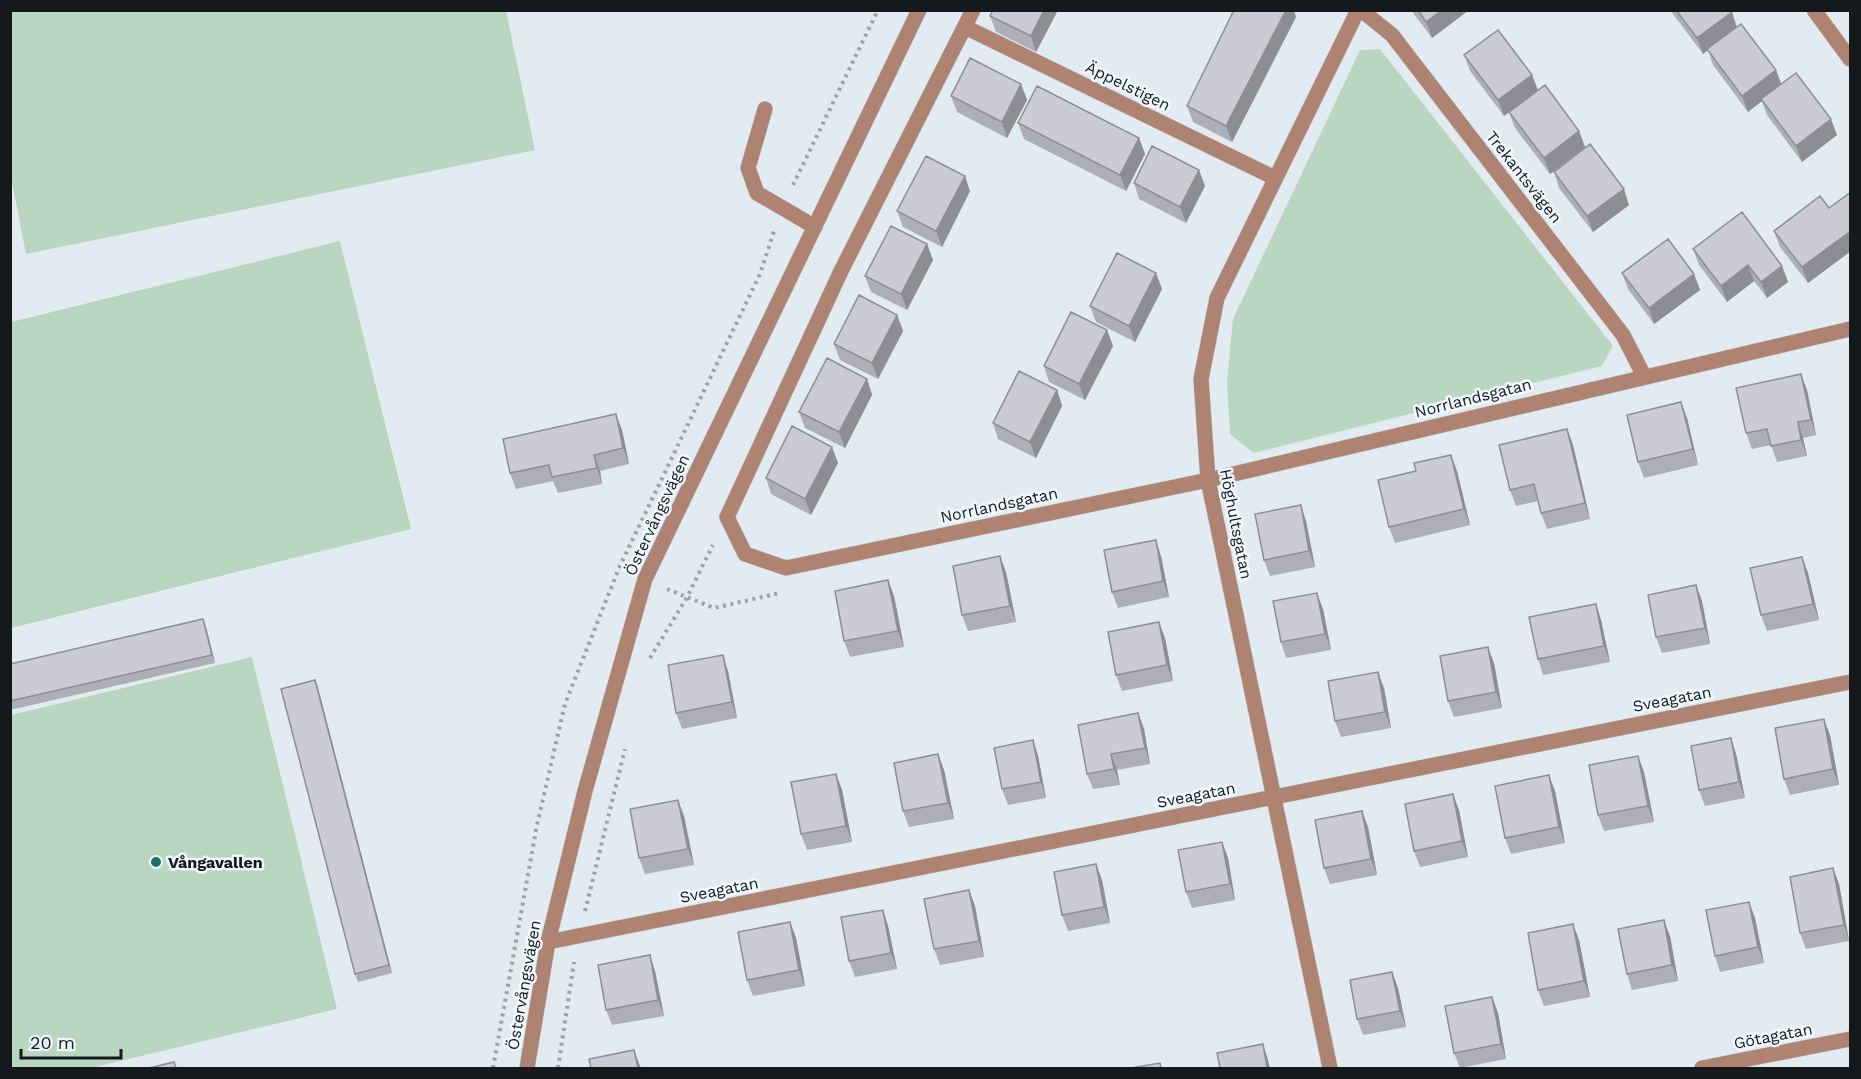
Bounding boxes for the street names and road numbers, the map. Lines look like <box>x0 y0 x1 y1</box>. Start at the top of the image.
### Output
street label: Äppelstigen <box>1083 57 1173 115</box>
street label: Trekantsvägen <box>1482 127 1566 227</box>
street label: Norrlandsgatan <box>1413 374 1533 422</box>
street label: Östervångsvägen <box>621 451 693 579</box>
street label: Höghultsgatan <box>1216 467 1256 581</box>
street label: Norrlandsgatan <box>939 483 1059 527</box>
street label: Sveagatan <box>1631 682 1713 716</box>
street label: Sveagatan <box>1155 778 1237 812</box>
street label: Sveagatan <box>678 873 760 907</box>
street label: Östervångsvägen <box>503 919 545 1051</box>
street label: Götagatan <box>1732 1019 1814 1053</box>

